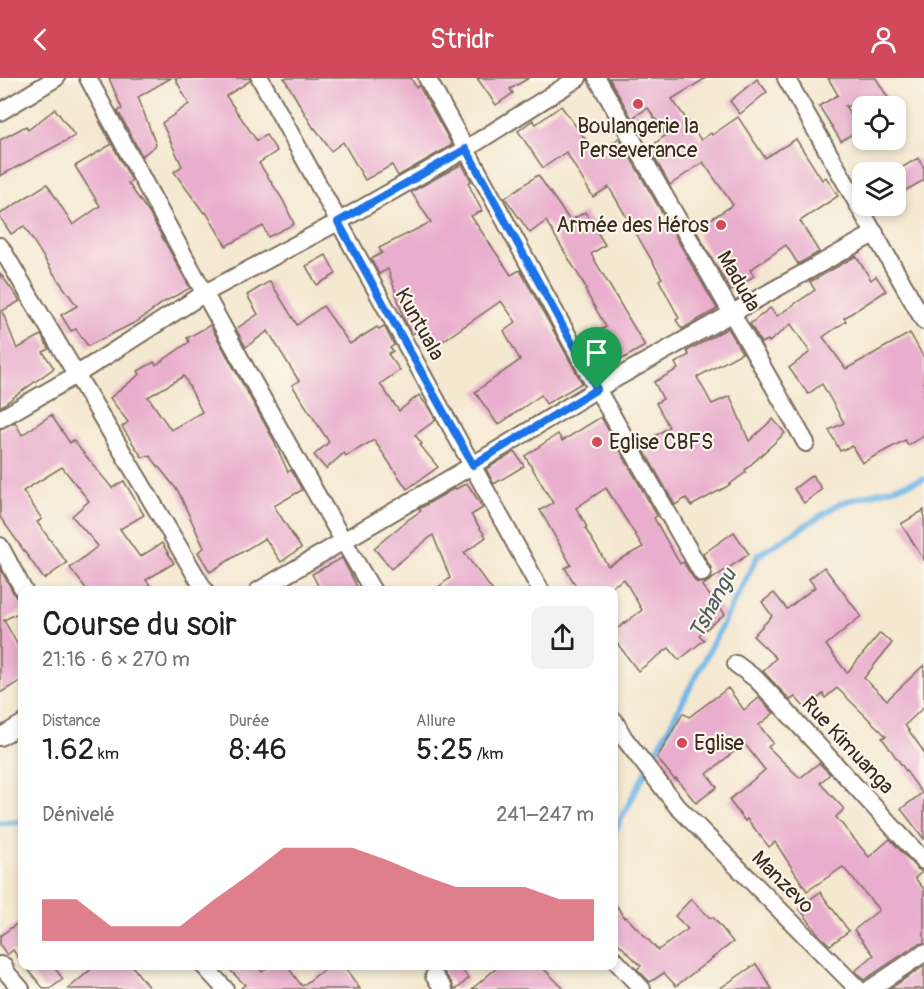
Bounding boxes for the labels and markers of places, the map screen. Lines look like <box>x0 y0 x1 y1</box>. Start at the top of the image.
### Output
marker: Boulangerie la Perseverance <box>631 97 645 111</box>
place label: Boulangerie la Perseverance <box>577 113 699 164</box>
place label: Armée des Héros <box>556 212 710 239</box>
marker: Armée des Héros <box>714 218 728 232</box>
pin <box>571 327 622 389</box>
place label: Eglise CBFS <box>609 429 713 456</box>
marker: Eglise CBFS <box>590 435 604 449</box>
place label: Eglise <box>694 730 745 757</box>
marker: Eglise <box>675 736 689 750</box>

